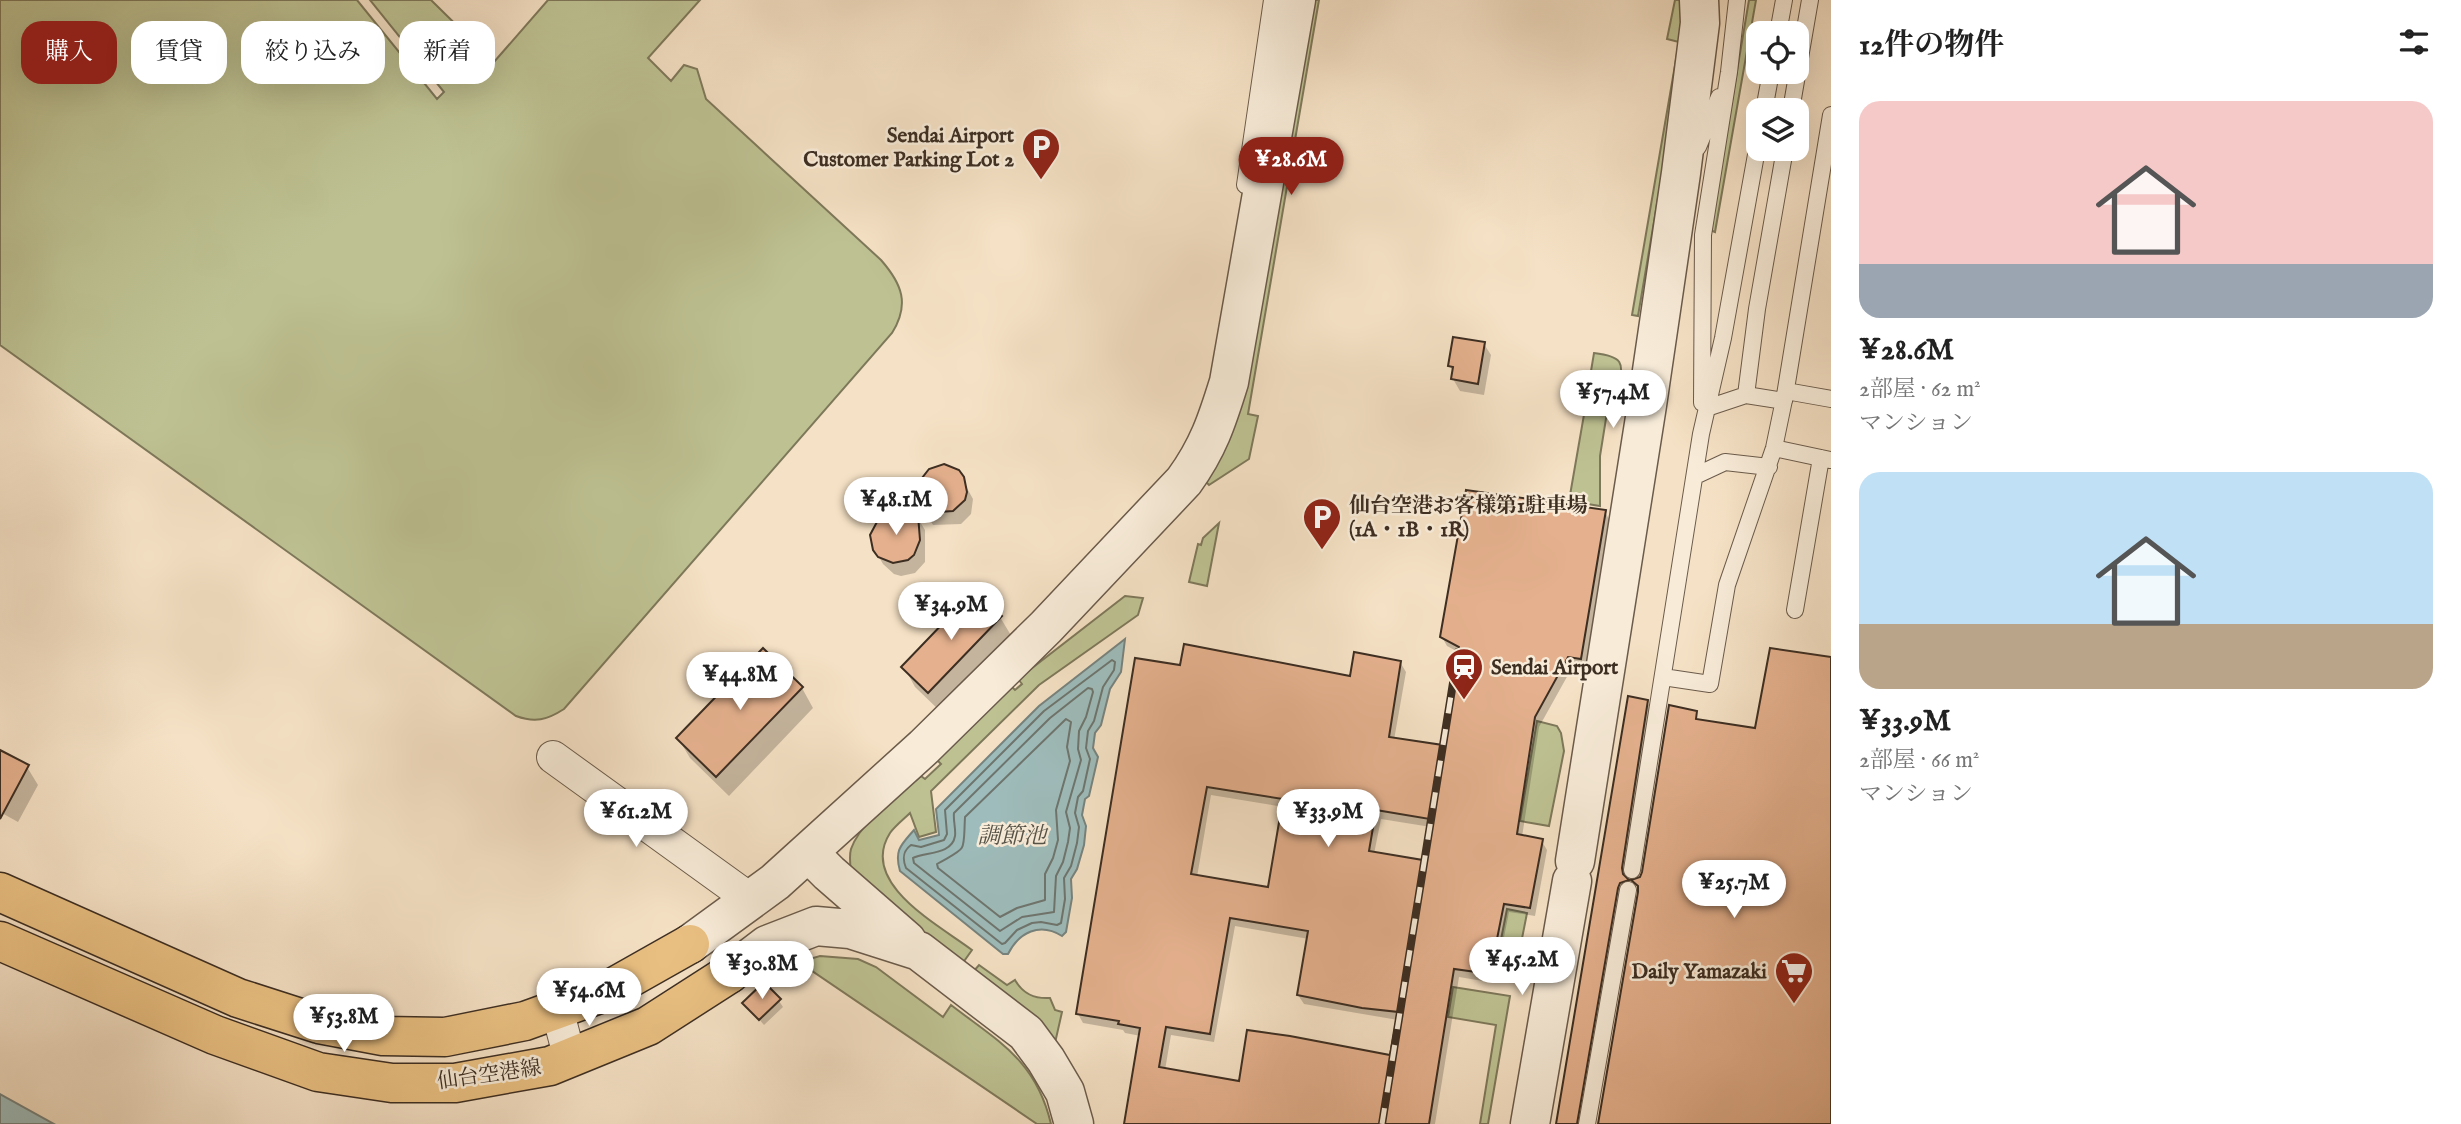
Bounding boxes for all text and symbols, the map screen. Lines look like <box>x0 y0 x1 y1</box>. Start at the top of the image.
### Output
chip: 購入 <box>21 21 117 84</box>
chip: 賃貸 <box>131 21 227 84</box>
chip: 絞り込み <box>241 21 385 84</box>
chip: 新着 <box>399 21 495 84</box>
map controls <box>1746 21 1809 161</box>
button: locate <box>1746 21 1809 84</box>
icon: filters <box>2395 23 2433 61</box>
text: 12件の物件 <box>1859 27 2004 65</box>
button: layers <box>1746 98 1809 161</box>
place label: Sendai Airport Customer Parking Lot 2 <box>803 123 1015 174</box>
parking icon: Sendai Airport Customer Parking Lot 2 <box>1020 126 1062 181</box>
pin: ¥28.6M <box>1234 138 1348 197</box>
text: ¥28.6M <box>1255 145 1327 174</box>
icon: home <box>2083 147 2209 273</box>
text: ¥28.6M <box>1859 332 1954 370</box>
pin: ¥57.4M <box>1556 370 1670 430</box>
text: 2部屋 · 62 m² <box>1859 375 1981 404</box>
text: ¥57.4M <box>1576 378 1650 407</box>
text: マンション <box>1859 409 1973 438</box>
pin: ¥48.1M <box>839 477 953 537</box>
text: ¥48.1M <box>860 485 932 514</box>
place label: 仙台空港お客様第1駐車場 (1A・1B・1R) <box>1349 493 1588 544</box>
parking icon: 仙台空港お客様第1駐車場 (1A・1B・1R) <box>1301 496 1343 551</box>
icon: home <box>2083 518 2209 644</box>
pin: ¥34.9M <box>894 582 1008 642</box>
text: ¥34.9M <box>914 590 988 619</box>
station icon: Sendai Airport <box>1443 646 1485 701</box>
pin: ¥44.8M <box>683 652 797 712</box>
place label: Sendai Airport <box>1491 655 1619 682</box>
text: ¥44.8M <box>702 660 778 689</box>
text: ¥33.9M <box>1859 703 1951 741</box>
text: 2部屋 · 66 m² <box>1859 746 1980 775</box>
text: マンション <box>1859 780 1973 809</box>
pin: ¥61.2M <box>579 790 693 849</box>
pin: ¥33.9M <box>1271 790 1385 849</box>
text: ¥61.2M <box>600 797 672 826</box>
text: ¥33.9M <box>1293 797 1363 826</box>
water label: 調節池 <box>978 822 1050 851</box>
pin: ¥25.7M <box>1677 860 1791 920</box>
text: ¥25.7M <box>1698 868 1770 897</box>
pin: ¥45.2M <box>1465 937 1579 997</box>
pin: ¥30.8M <box>705 942 819 1001</box>
text: ¥45.2M <box>1485 945 1559 974</box>
text: ¥30.8M <box>726 949 798 978</box>
supermarket icon: Daily Yamazaki <box>1773 950 1815 1005</box>
place label: Daily Yamazaki <box>1631 959 1767 986</box>
pin: ¥54.6M <box>532 968 646 1028</box>
text: ¥54.6M <box>552 976 626 1005</box>
pin: ¥53.8M <box>287 995 401 1054</box>
text: ¥53.8M <box>309 1002 379 1031</box>
street label: 仙台空港線 <box>435 1055 543 1096</box>

